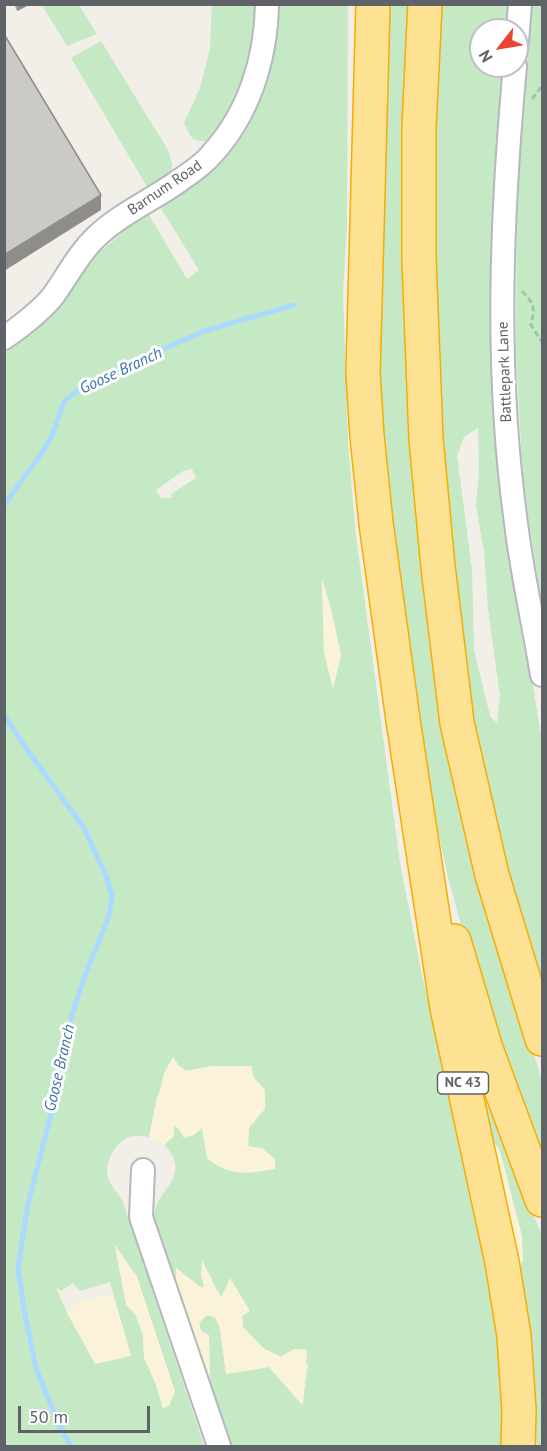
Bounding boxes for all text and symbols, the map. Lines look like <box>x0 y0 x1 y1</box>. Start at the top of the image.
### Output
north arrow <box>469 18 529 78</box>
text: N <box>474 47 497 66</box>
street label: Barnum Road <box>125 157 205 219</box>
street label: Battlepark Lane <box>494 321 516 423</box>
water label: Goose Branch <box>77 344 165 398</box>
water label: Goose Branch <box>41 1023 79 1113</box>
road number: NC 43 <box>438 1072 488 1094</box>
scale bar <box>21 1394 153 1432</box>
text: 50 m <box>29 1405 68 1428</box>

